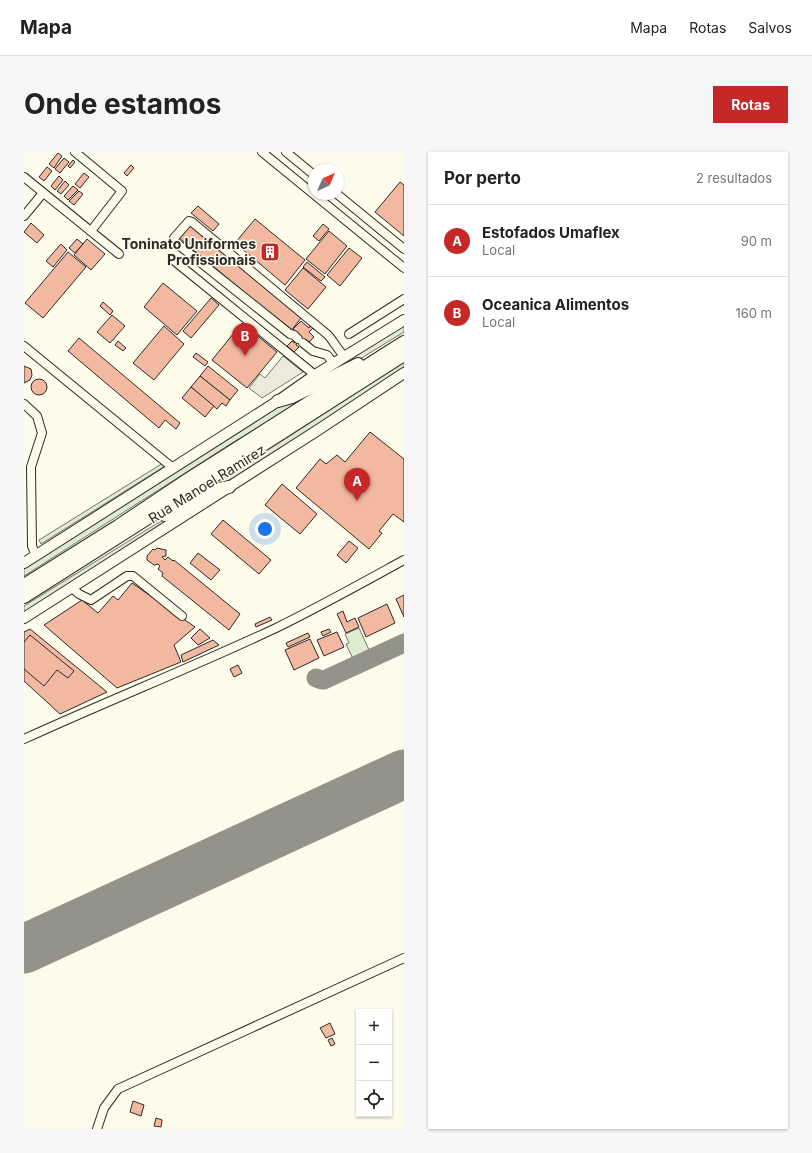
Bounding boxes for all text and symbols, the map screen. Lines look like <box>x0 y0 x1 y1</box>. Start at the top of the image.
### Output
text: Mapa <box>20 16 72 39</box>
text: Mapa <box>630 19 667 36</box>
text: Rotas <box>689 19 726 36</box>
text: Salvos <box>748 19 792 36</box>
button: Rotas <box>713 86 788 123</box>
text: Onde estamos <box>24 87 221 121</box>
north arrow <box>308 164 344 200</box>
text: Por perto <box>444 168 521 188</box>
text: 2 resultados <box>696 170 772 186</box>
text: Estofados Umaflex <box>482 223 620 242</box>
text: A <box>452 233 462 249</box>
text: 90 m <box>741 233 772 249</box>
place label: Toninato Uniformes Profissionais <box>122 235 256 268</box>
building icon: Toninato Uniformes Profissionais <box>259 241 281 263</box>
text: Local <box>482 242 515 258</box>
text: Oceanica Alimentos <box>482 295 629 314</box>
text: B <box>453 305 461 321</box>
text: 160 m <box>735 305 772 321</box>
text: Local <box>482 314 515 330</box>
pin: B <box>232 323 258 356</box>
street label: Rua Manoel Ramirez <box>145 441 268 527</box>
pin: A <box>344 468 370 501</box>
your location <box>255 519 275 539</box>
map controls <box>356 1009 392 1117</box>
button: + <box>356 1009 392 1045</box>
button: − <box>356 1045 392 1081</box>
button: locate <box>356 1081 392 1117</box>

